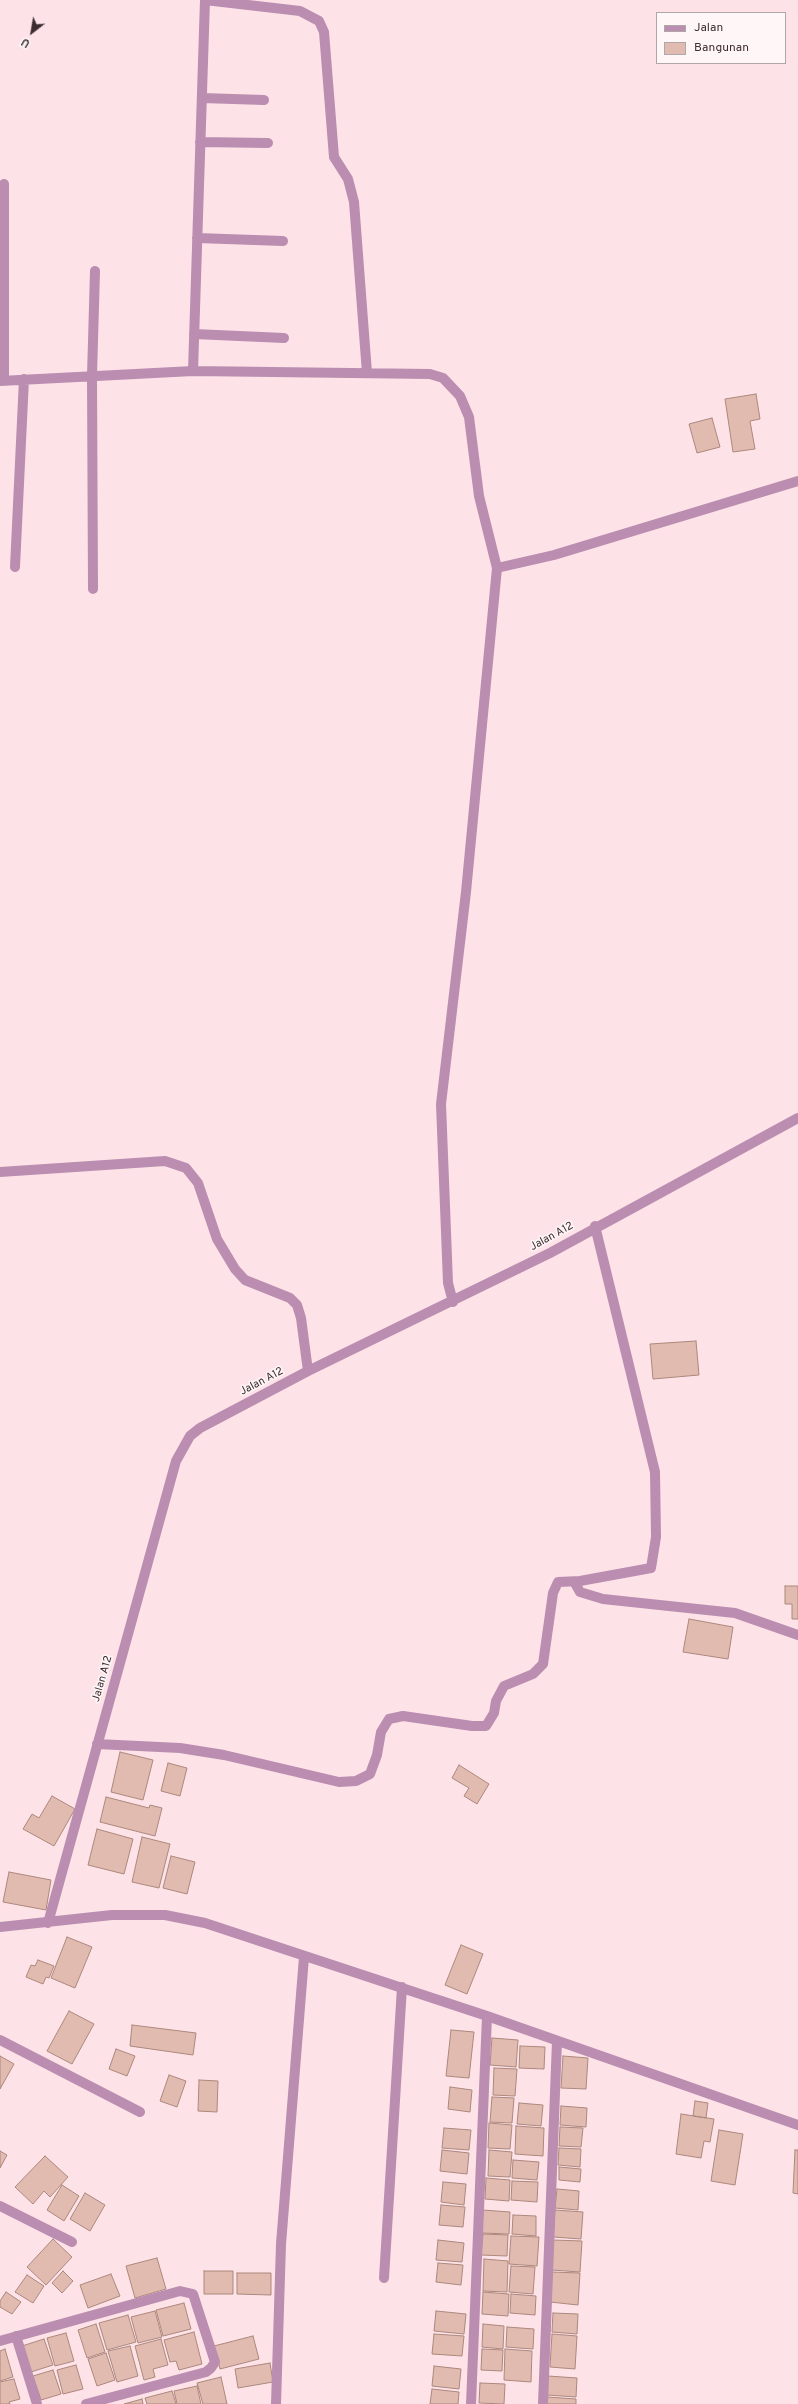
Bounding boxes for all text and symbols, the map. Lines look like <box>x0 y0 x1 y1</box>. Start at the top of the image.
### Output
north arrow <box>12 12 52 52</box>
legend <box>656 12 786 64</box>
text: Jalan <box>694 20 723 36</box>
text: U <box>19 34 33 50</box>
text: Bangunan <box>694 40 749 56</box>
street label: Jalan A12 <box>528 1220 576 1254</box>
street label: Jalan A12 <box>238 1365 286 1399</box>
street label: Jalan A12 <box>90 1654 116 1704</box>

